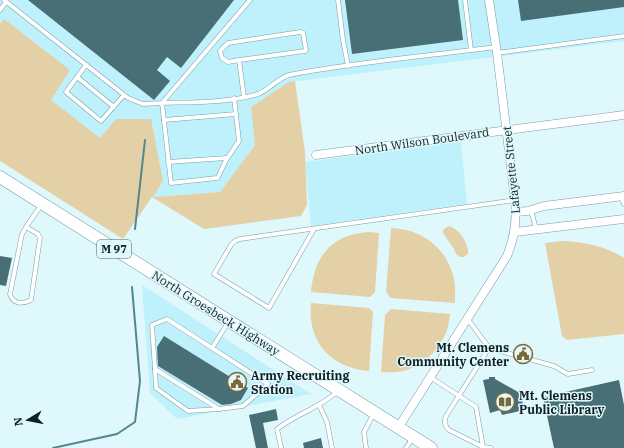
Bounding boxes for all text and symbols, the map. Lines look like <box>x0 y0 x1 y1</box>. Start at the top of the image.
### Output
street label: North Wilson Boulevard <box>354 124 490 158</box>
street label: Lafayette Street <box>499 125 523 215</box>
road number: M 97 <box>97 240 131 258</box>
street label: North Groesbeck Highway <box>149 267 283 359</box>
place label: Mt. Clemens Community Center <box>397 340 509 369</box>
public building icon: Mt. Clemens Community Center <box>512 343 534 365</box>
place label: Army Recruiting Station <box>251 368 350 397</box>
public building icon: Army Recruiting Station <box>226 371 248 393</box>
place label: Mt. Clemens Public Library <box>519 388 605 417</box>
library icon: Mt. Clemens Public Library <box>494 391 516 413</box>
north arrow <box>8 400 48 440</box>
text: N <box>10 416 26 427</box>

